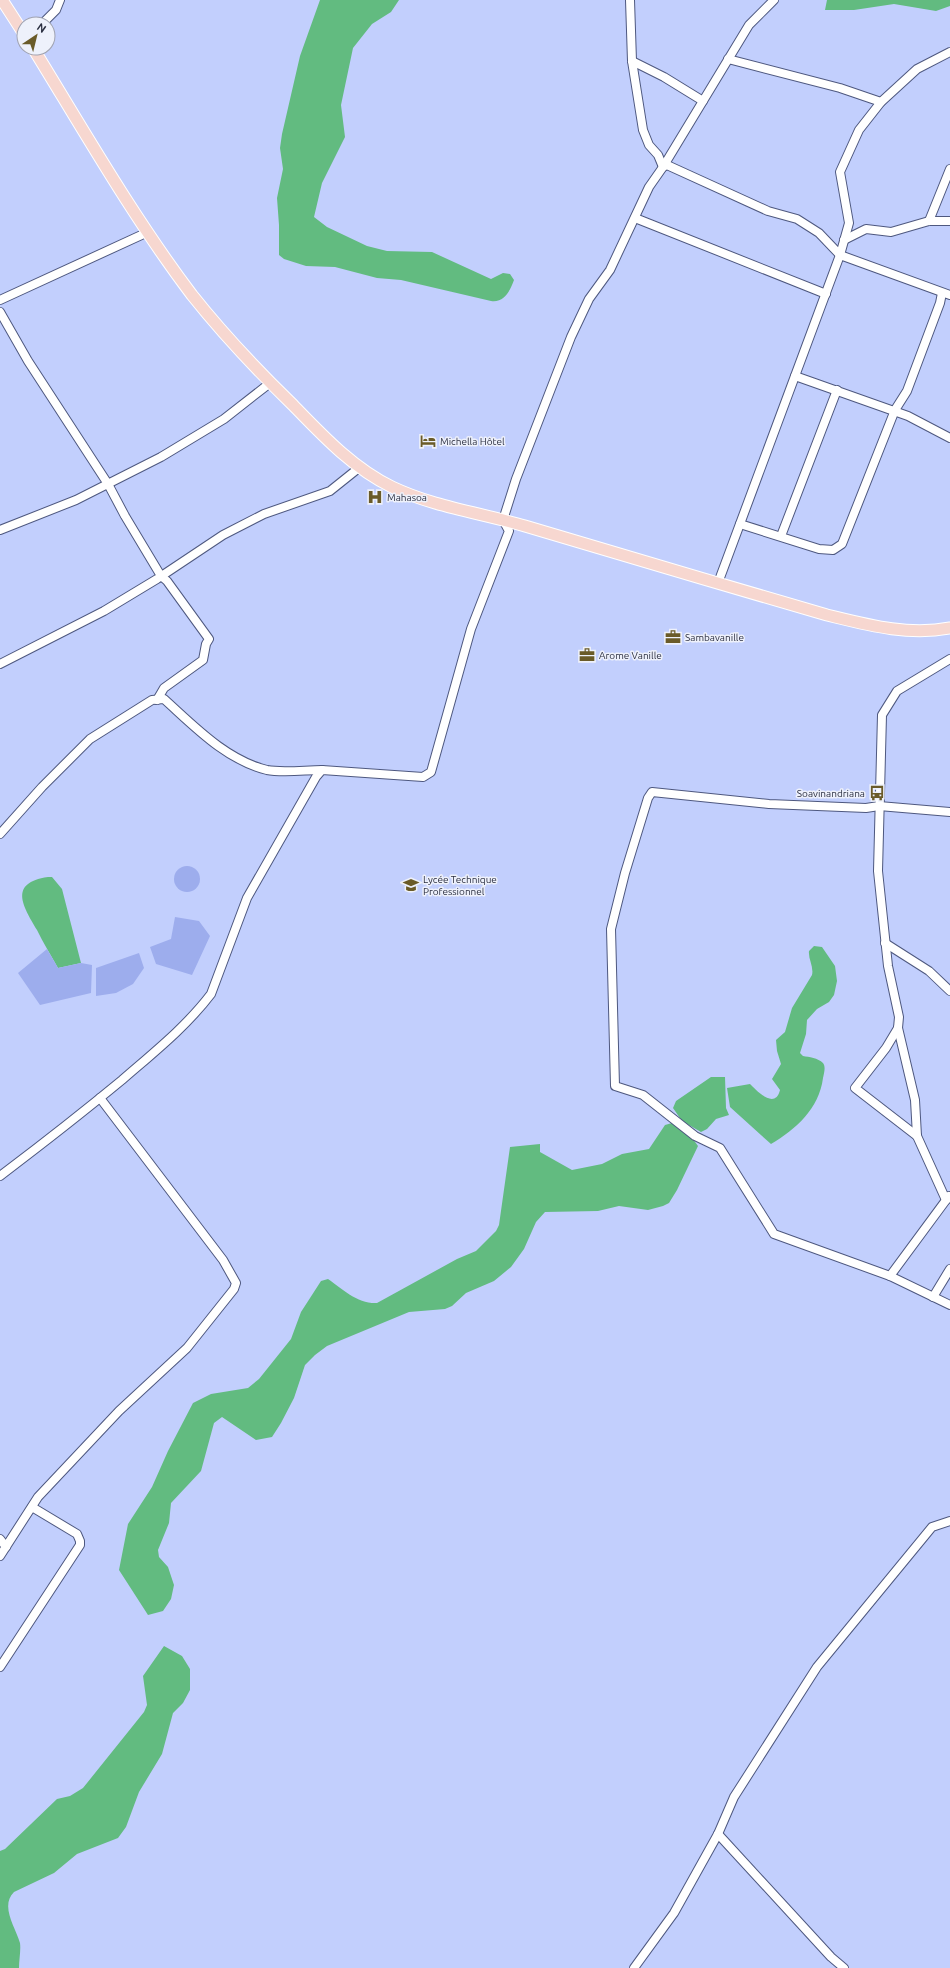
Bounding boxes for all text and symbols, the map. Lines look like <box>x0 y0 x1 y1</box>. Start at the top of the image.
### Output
north arrow <box>16 16 56 56</box>
text: N <box>35 21 49 35</box>
hotel icon: Michella Hôtel <box>419 432 437 450</box>
place label: Michella Hôtel <box>440 436 505 447</box>
hospital icon: Mahasoa <box>366 488 384 506</box>
place label: Mahasoa <box>387 492 427 503</box>
office icon: Sambavanille <box>664 628 682 646</box>
place label: Sambavanille <box>685 632 744 643</box>
office icon: Arome Vanille <box>578 646 596 664</box>
place label: Arome Vanille <box>599 650 662 661</box>
bus stop icon: Soavinandriana <box>868 784 886 802</box>
place label: Soavinandriana <box>797 788 865 799</box>
place label: Lycée Technique Professionnel <box>423 874 497 897</box>
school or university icon: Lycée Technique Professionnel <box>402 876 420 894</box>

